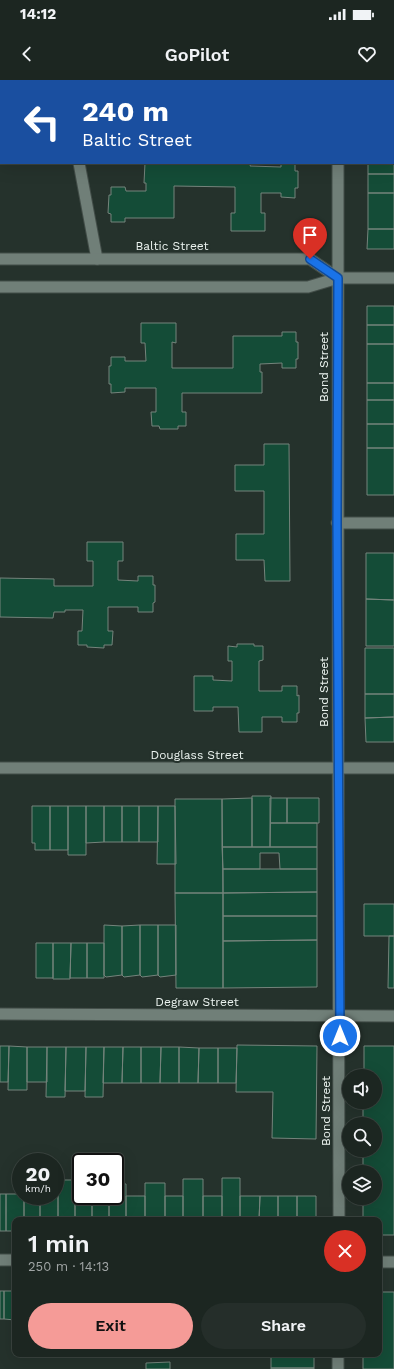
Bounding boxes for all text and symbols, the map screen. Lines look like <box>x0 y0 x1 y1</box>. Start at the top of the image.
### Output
text: 14:12 <box>20 5 56 23</box>
icon: back <box>16 43 38 65</box>
icon: heart <box>356 43 378 65</box>
text: GoPilot <box>165 44 229 65</box>
text: 240 m <box>82 95 169 128</box>
icon: left <box>16 96 68 148</box>
text: Baltic Street <box>82 129 192 150</box>
pin <box>293 218 327 259</box>
icon: arrive <box>299 224 321 246</box>
street label: Baltic Street <box>135 239 209 253</box>
street label: Bond Street <box>317 332 331 402</box>
street label: Bond Street <box>317 657 331 727</box>
street label: Douglass Street <box>151 748 243 762</box>
street label: Degraw Street <box>155 995 239 1009</box>
position arrow <box>319 1015 361 1057</box>
map controls <box>342 1069 382 1205</box>
button: sound <box>342 1069 382 1109</box>
street label: Bond Street <box>319 1076 333 1146</box>
button: search <box>342 1117 382 1157</box>
speed limit sign: 30 <box>72 1153 124 1205</box>
text: 20 <box>26 1162 50 1186</box>
button: layers <box>342 1165 382 1205</box>
text: km/h <box>25 1183 51 1194</box>
text: 1 min <box>28 1230 90 1258</box>
button: close <box>324 1230 366 1272</box>
text: 250 m · 14:13 <box>28 1259 109 1274</box>
button: Exit <box>28 1303 193 1349</box>
button: Share <box>201 1303 366 1349</box>

